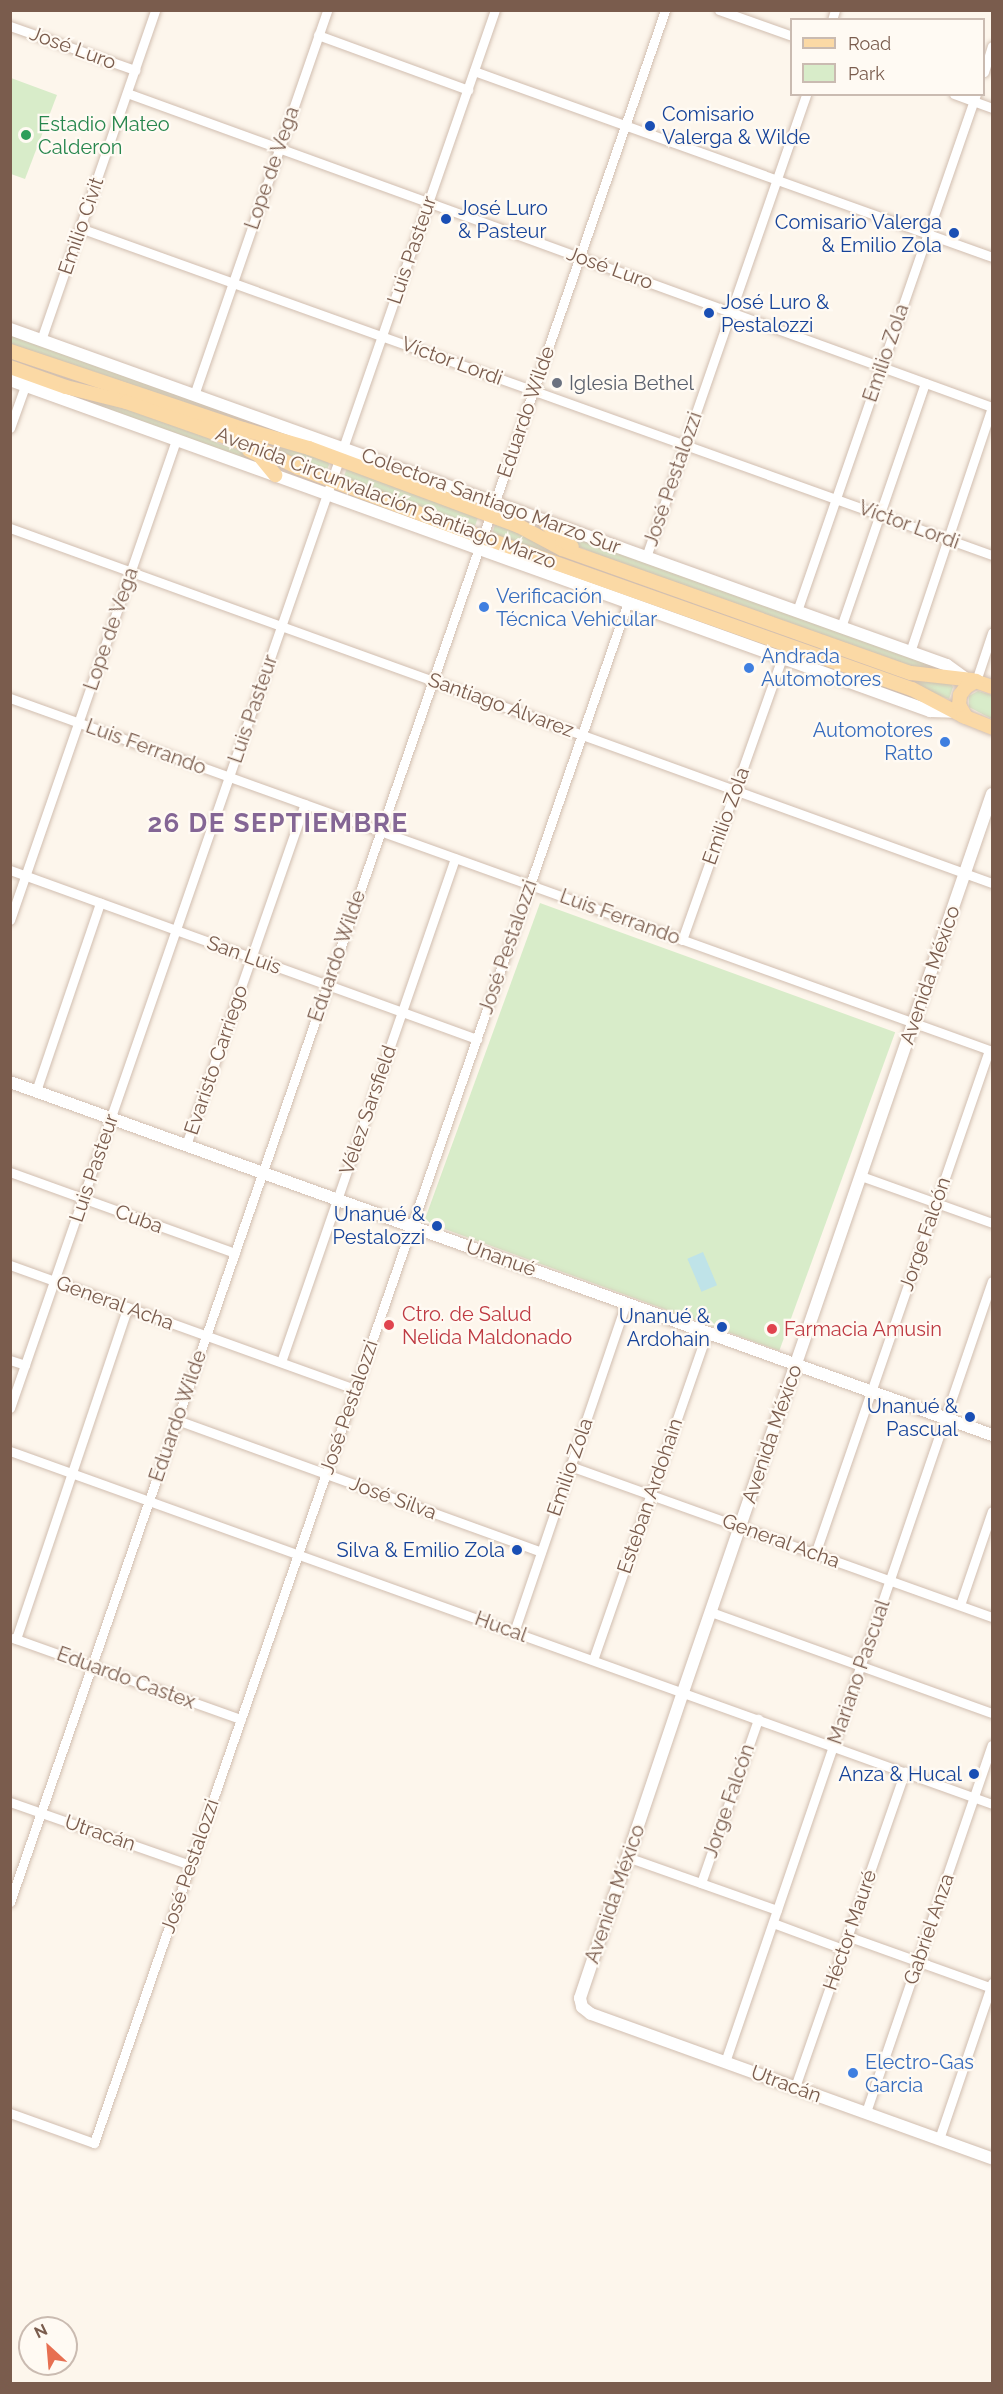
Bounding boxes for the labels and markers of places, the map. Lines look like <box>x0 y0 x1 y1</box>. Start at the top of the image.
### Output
place label: Comisario Valerga & Wilde <box>662 102 811 149</box>
place label: Estadio Mateo Calderon <box>38 112 170 159</box>
marker: Comisario Valerga & Wilde <box>643 119 657 133</box>
marker: Estadio Mateo Calderon <box>19 128 33 142</box>
place label: José Luro & Pasteur <box>458 196 548 243</box>
place label: Comisario Valerga & Emilio Zola <box>774 210 942 257</box>
marker: José Luro & Pasteur <box>439 212 453 226</box>
marker: Comisario Valerga & Emilio Zola <box>947 226 961 240</box>
place label: José Luro & Pestalozzi <box>721 290 829 337</box>
marker: José Luro & Pestalozzi <box>702 306 716 320</box>
place label: Iglesia Bethel <box>569 371 694 395</box>
marker: Iglesia Bethel <box>550 376 564 390</box>
place label: Verificación Técnica Vehicular <box>496 584 658 631</box>
marker: Verificación Técnica Vehicular <box>477 600 491 614</box>
place label: Andrada Automotores <box>761 644 881 691</box>
marker: Andrada Automotores <box>742 661 756 675</box>
place label: Automotores Ratto <box>813 718 933 765</box>
marker: Automotores Ratto <box>938 735 952 749</box>
place label: Unanué & Pestalozzi <box>333 1202 425 1249</box>
marker: Unanué & Pestalozzi <box>430 1219 444 1233</box>
place label: Ctro. de Salud Nelida Maldonado <box>402 1302 572 1349</box>
place label: Unanué & Ardohain <box>619 1304 710 1351</box>
marker: Ctro. de Salud Nelida Maldonado <box>380 1316 398 1334</box>
place label: Farmacia Amusin <box>784 1317 942 1341</box>
marker: Unanué & Ardohain <box>715 1320 729 1334</box>
marker: Farmacia Amusin <box>765 1322 779 1336</box>
place label: Unanué & Pascual <box>867 1394 958 1441</box>
marker: Unanué & Pascual <box>963 1410 977 1424</box>
place label: Silva & Emilio Zola <box>336 1538 505 1562</box>
marker: Silva & Emilio Zola <box>510 1543 524 1557</box>
place label: Anza & Hucal <box>839 1762 962 1786</box>
marker: Anza & Hucal <box>967 1767 981 1781</box>
place label: Electro-Gas Garcia <box>865 2050 974 2097</box>
marker: Electro-Gas Garcia <box>846 2066 860 2080</box>

